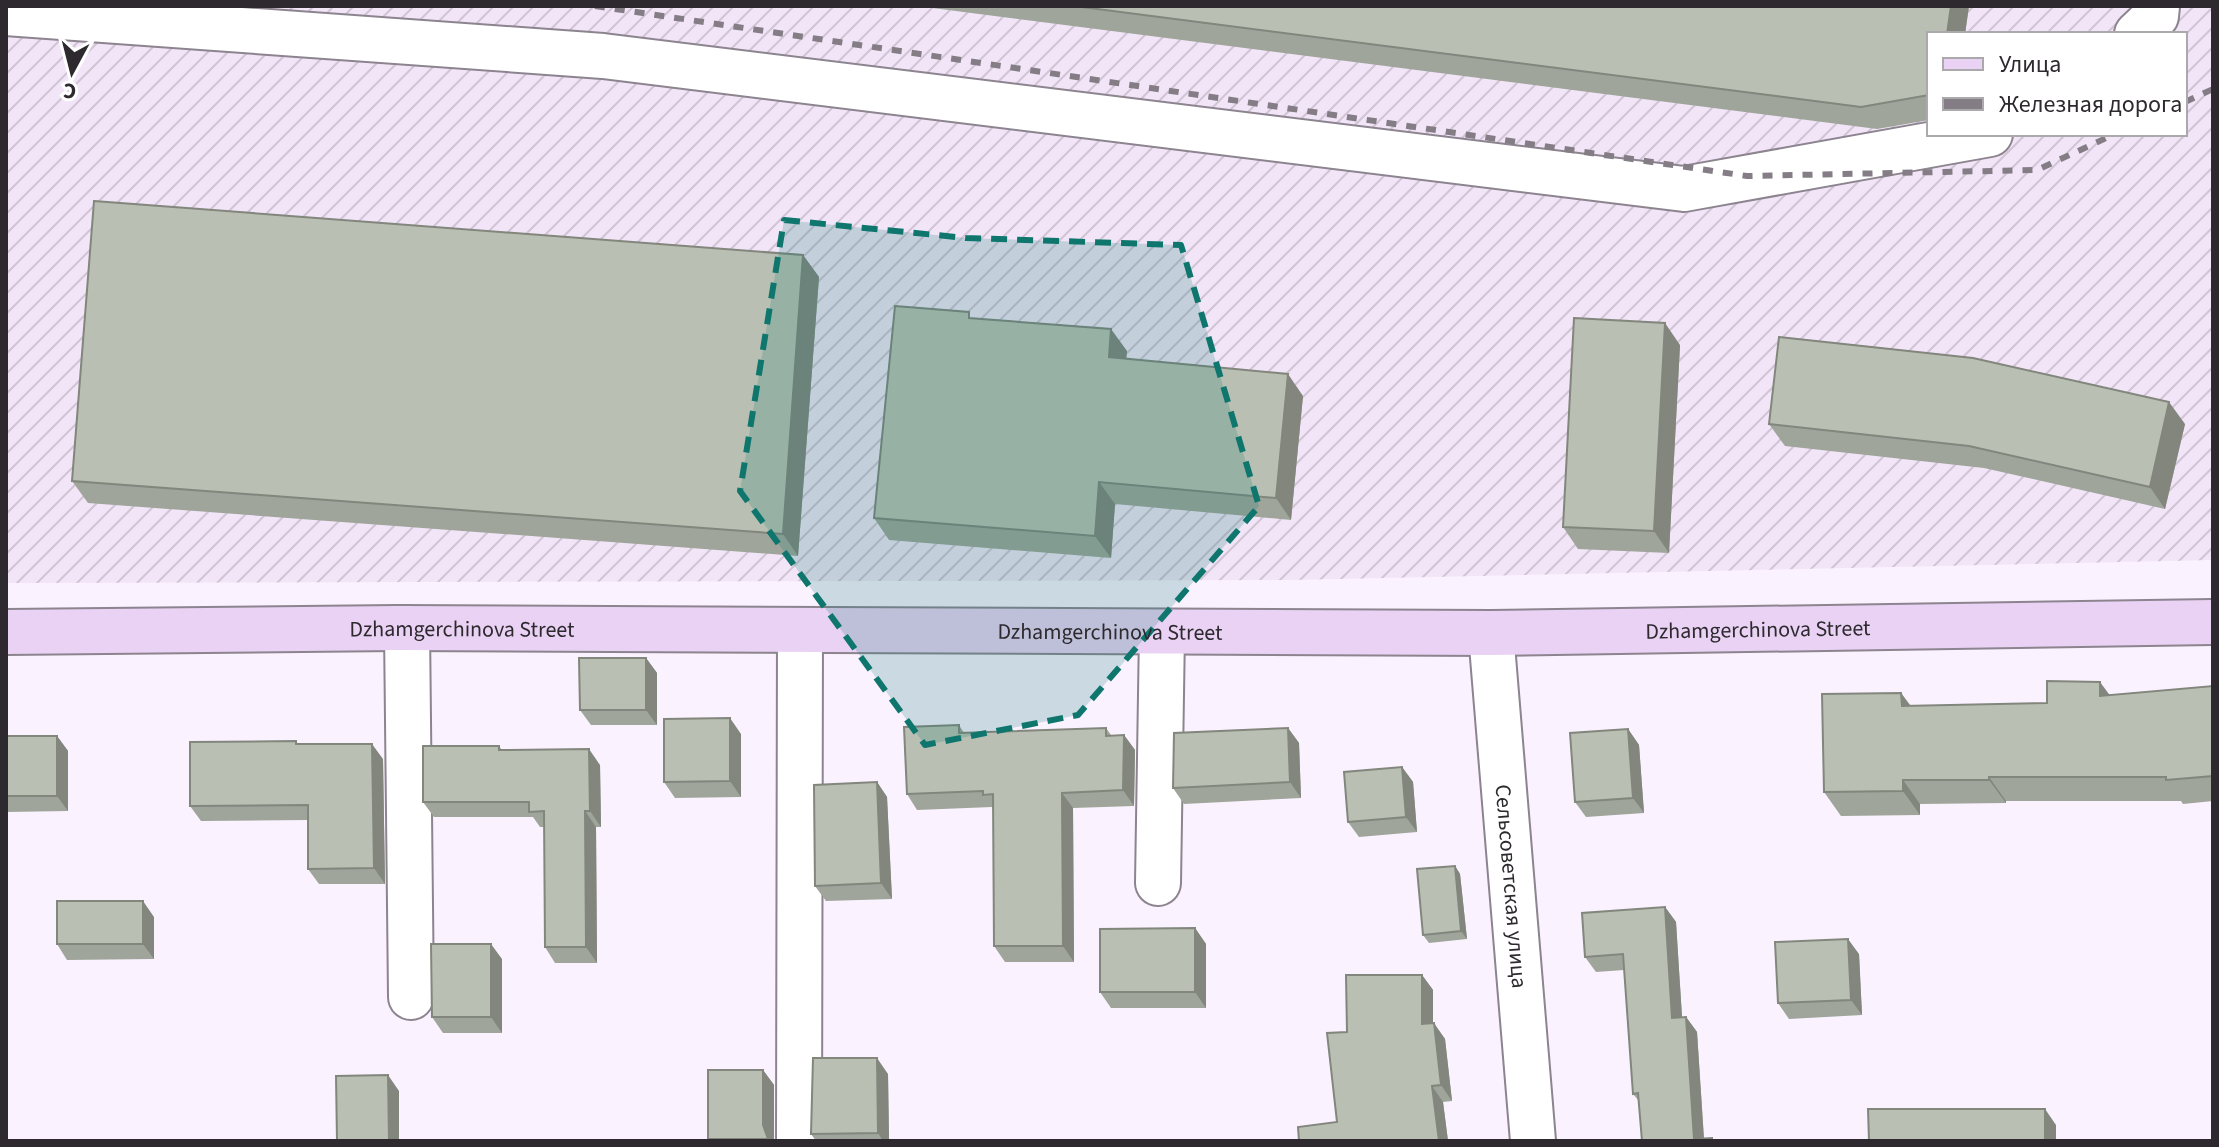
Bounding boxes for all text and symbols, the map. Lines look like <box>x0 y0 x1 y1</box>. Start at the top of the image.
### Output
north arrow <box>32 32 112 112</box>
legend <box>1927 32 2187 136</box>
text: Улица <box>1999 47 2061 82</box>
text: С <box>61 74 78 108</box>
text: Железная дорога <box>1999 87 2182 122</box>
street label: Dzhamgerchinova Street <box>1645 612 1871 648</box>
street label: Dzhamgerchinova Street <box>349 613 575 646</box>
street label: Dzhamgerchinova Street <box>997 616 1223 649</box>
street label: Сельсоветская улица <box>1487 783 1535 989</box>

